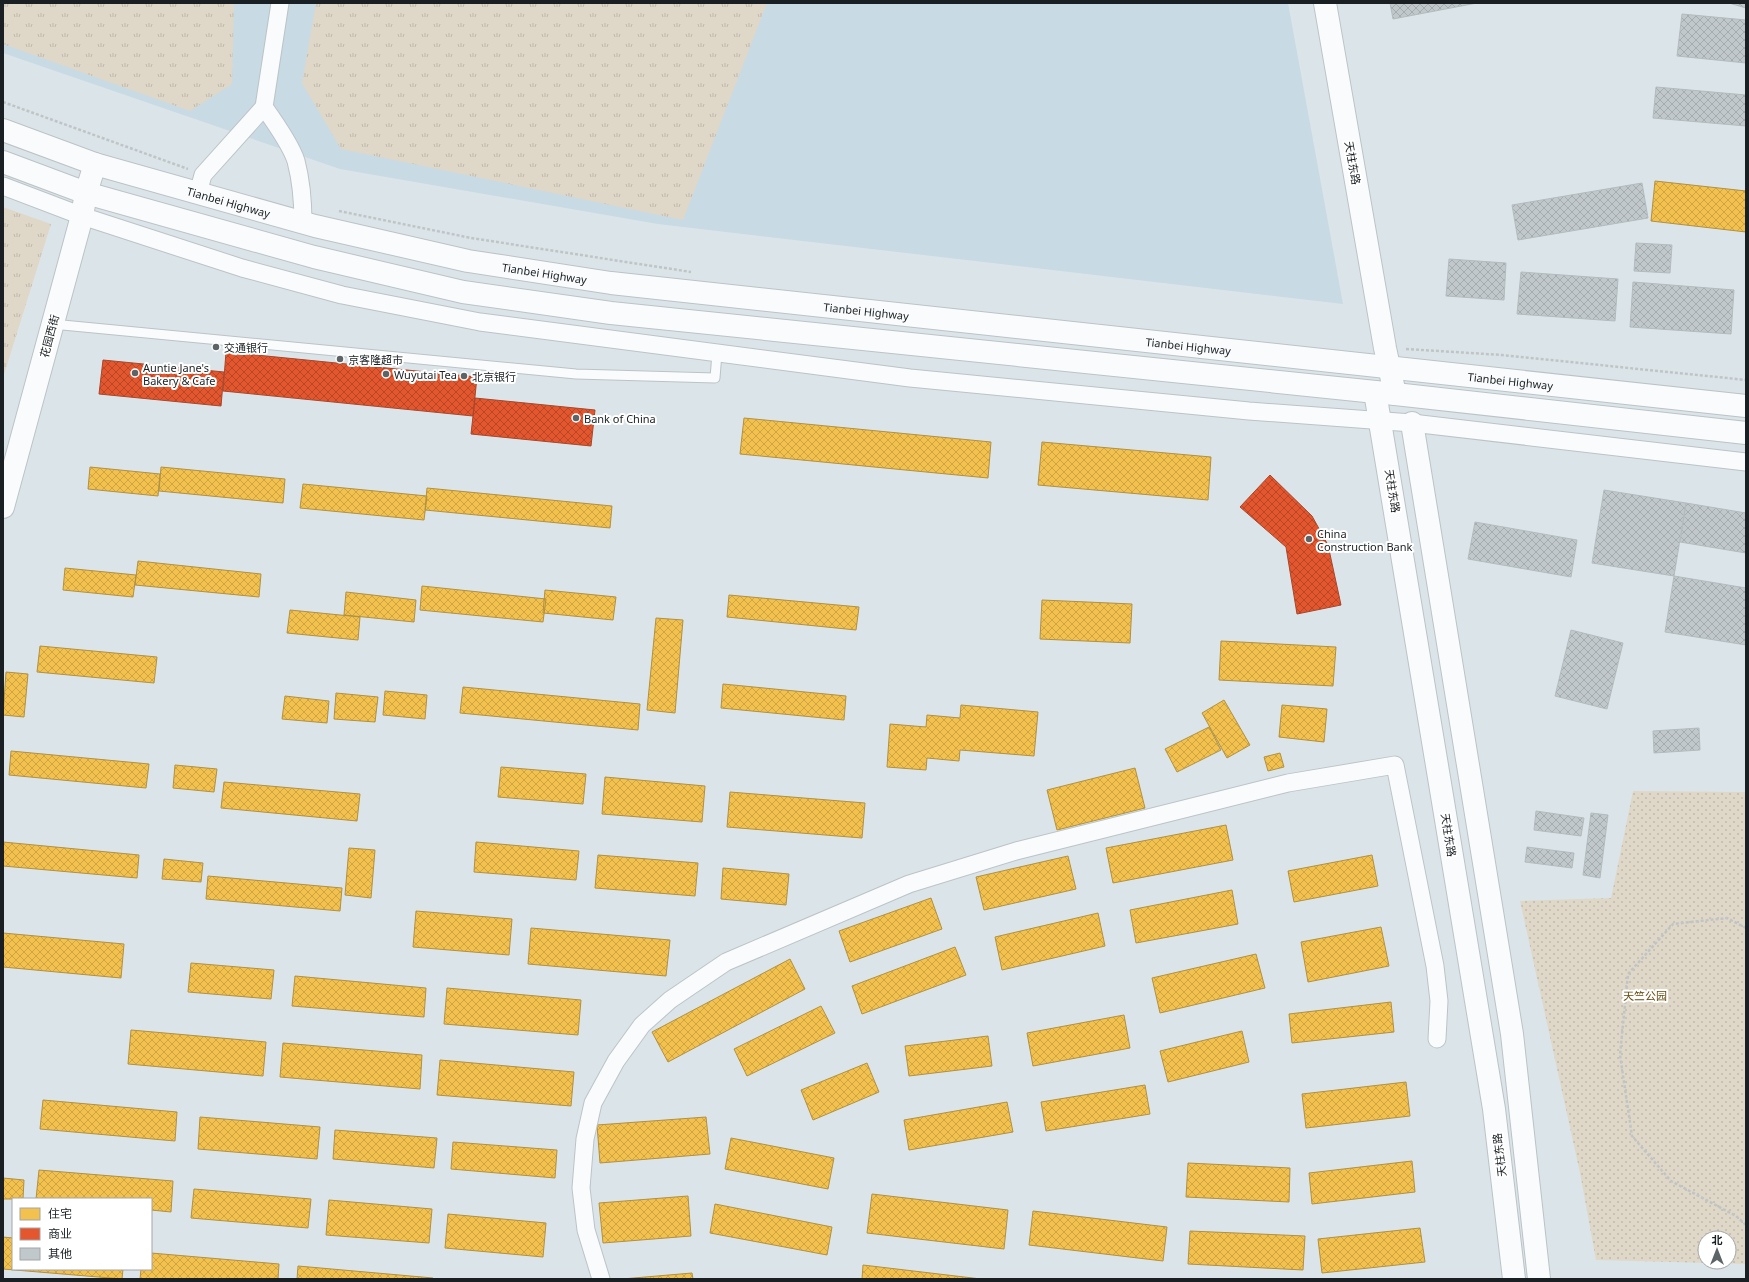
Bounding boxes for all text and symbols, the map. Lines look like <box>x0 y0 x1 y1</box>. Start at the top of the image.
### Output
street label: 天柱东路 <box>1342 140 1364 186</box>
street label: Tianbei Highway <box>185 183 272 221</box>
street label: Tianbei Highway <box>501 259 588 287</box>
street label: Tianbei Highway <box>823 299 910 323</box>
street label: 花园西街 <box>36 313 62 359</box>
street label: Tianbei Highway <box>1145 333 1232 358</box>
place label: 交通银行 <box>224 340 268 355</box>
marker: 交通银行 <box>211 342 221 352</box>
place label: 京客隆超市 <box>348 352 403 367</box>
marker: 京客隆超市 <box>335 354 345 364</box>
place label: Auntie Jane's Bakery & Cafe <box>143 360 215 388</box>
place label: Wuyutai Tea <box>394 367 457 382</box>
marker: Auntie Jane's Bakery & Cafe <box>130 368 140 378</box>
street label: Tianbei Highway <box>1467 368 1554 393</box>
marker: Wuyutai Tea <box>381 369 391 379</box>
place label: 北京银行 <box>472 369 516 384</box>
marker: 北京银行 <box>459 371 469 381</box>
place label: Bank of China <box>584 411 656 426</box>
marker: Bank of China <box>571 413 581 423</box>
street label: 天柱东路 <box>1382 468 1404 514</box>
place label: China Construction Bank <box>1317 526 1413 554</box>
marker: China Construction Bank <box>1304 534 1314 544</box>
street label: 天柱东路 <box>1438 812 1460 858</box>
park label: 天竺公园 <box>1623 988 1667 1003</box>
street label: 天柱东路 <box>1489 1132 1509 1178</box>
legend <box>12 1198 152 1270</box>
text: 住宅 <box>48 1205 72 1222</box>
text: 商业 <box>48 1225 72 1242</box>
north arrow <box>1697 1230 1737 1270</box>
text: 北 <box>1712 1232 1723 1247</box>
text: 其他 <box>48 1245 72 1262</box>

